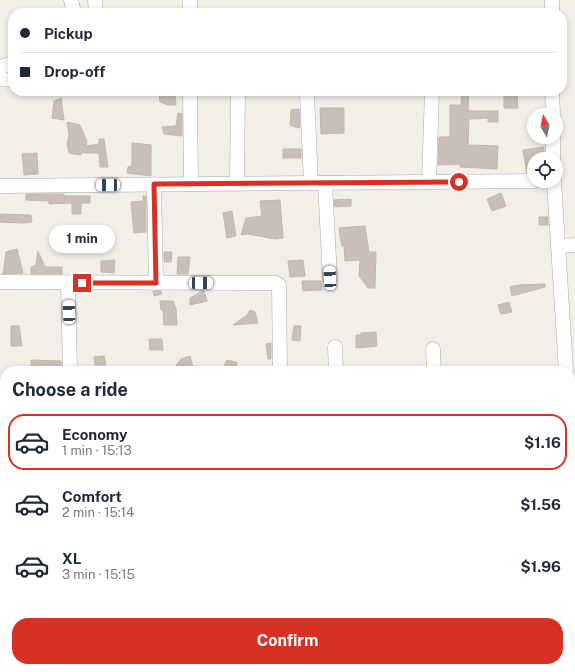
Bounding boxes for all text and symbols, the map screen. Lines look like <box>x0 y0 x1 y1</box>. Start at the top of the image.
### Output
text: Pickup <box>44 25 93 42</box>
text: Drop-off <box>44 63 105 80</box>
north arrow <box>527 108 563 144</box>
map controls <box>527 108 563 188</box>
button: locate <box>527 152 563 188</box>
route start <box>450 173 468 191</box>
car <box>96 179 120 191</box>
callout: 1 min <box>49 225 115 253</box>
text: 1 min <box>66 231 98 246</box>
car <box>323 266 337 290</box>
route end <box>73 274 91 292</box>
car <box>189 277 213 289</box>
car <box>63 300 75 324</box>
text: Choose a ride <box>12 379 128 400</box>
icon: car <box>14 424 50 460</box>
text: Economy <box>62 426 127 443</box>
text: $1.16 <box>524 434 561 451</box>
text: 1 min · 15:13 <box>62 443 132 458</box>
icon: car <box>14 486 50 522</box>
text: Comfort <box>62 488 122 505</box>
text: $1.56 <box>520 496 561 513</box>
text: 2 min · 15:14 <box>62 505 134 520</box>
icon: car <box>14 548 50 584</box>
text: XL <box>62 550 81 567</box>
text: $1.96 <box>521 558 561 575</box>
text: 3 min · 15:15 <box>62 567 135 582</box>
button: Confirm <box>12 618 563 664</box>

